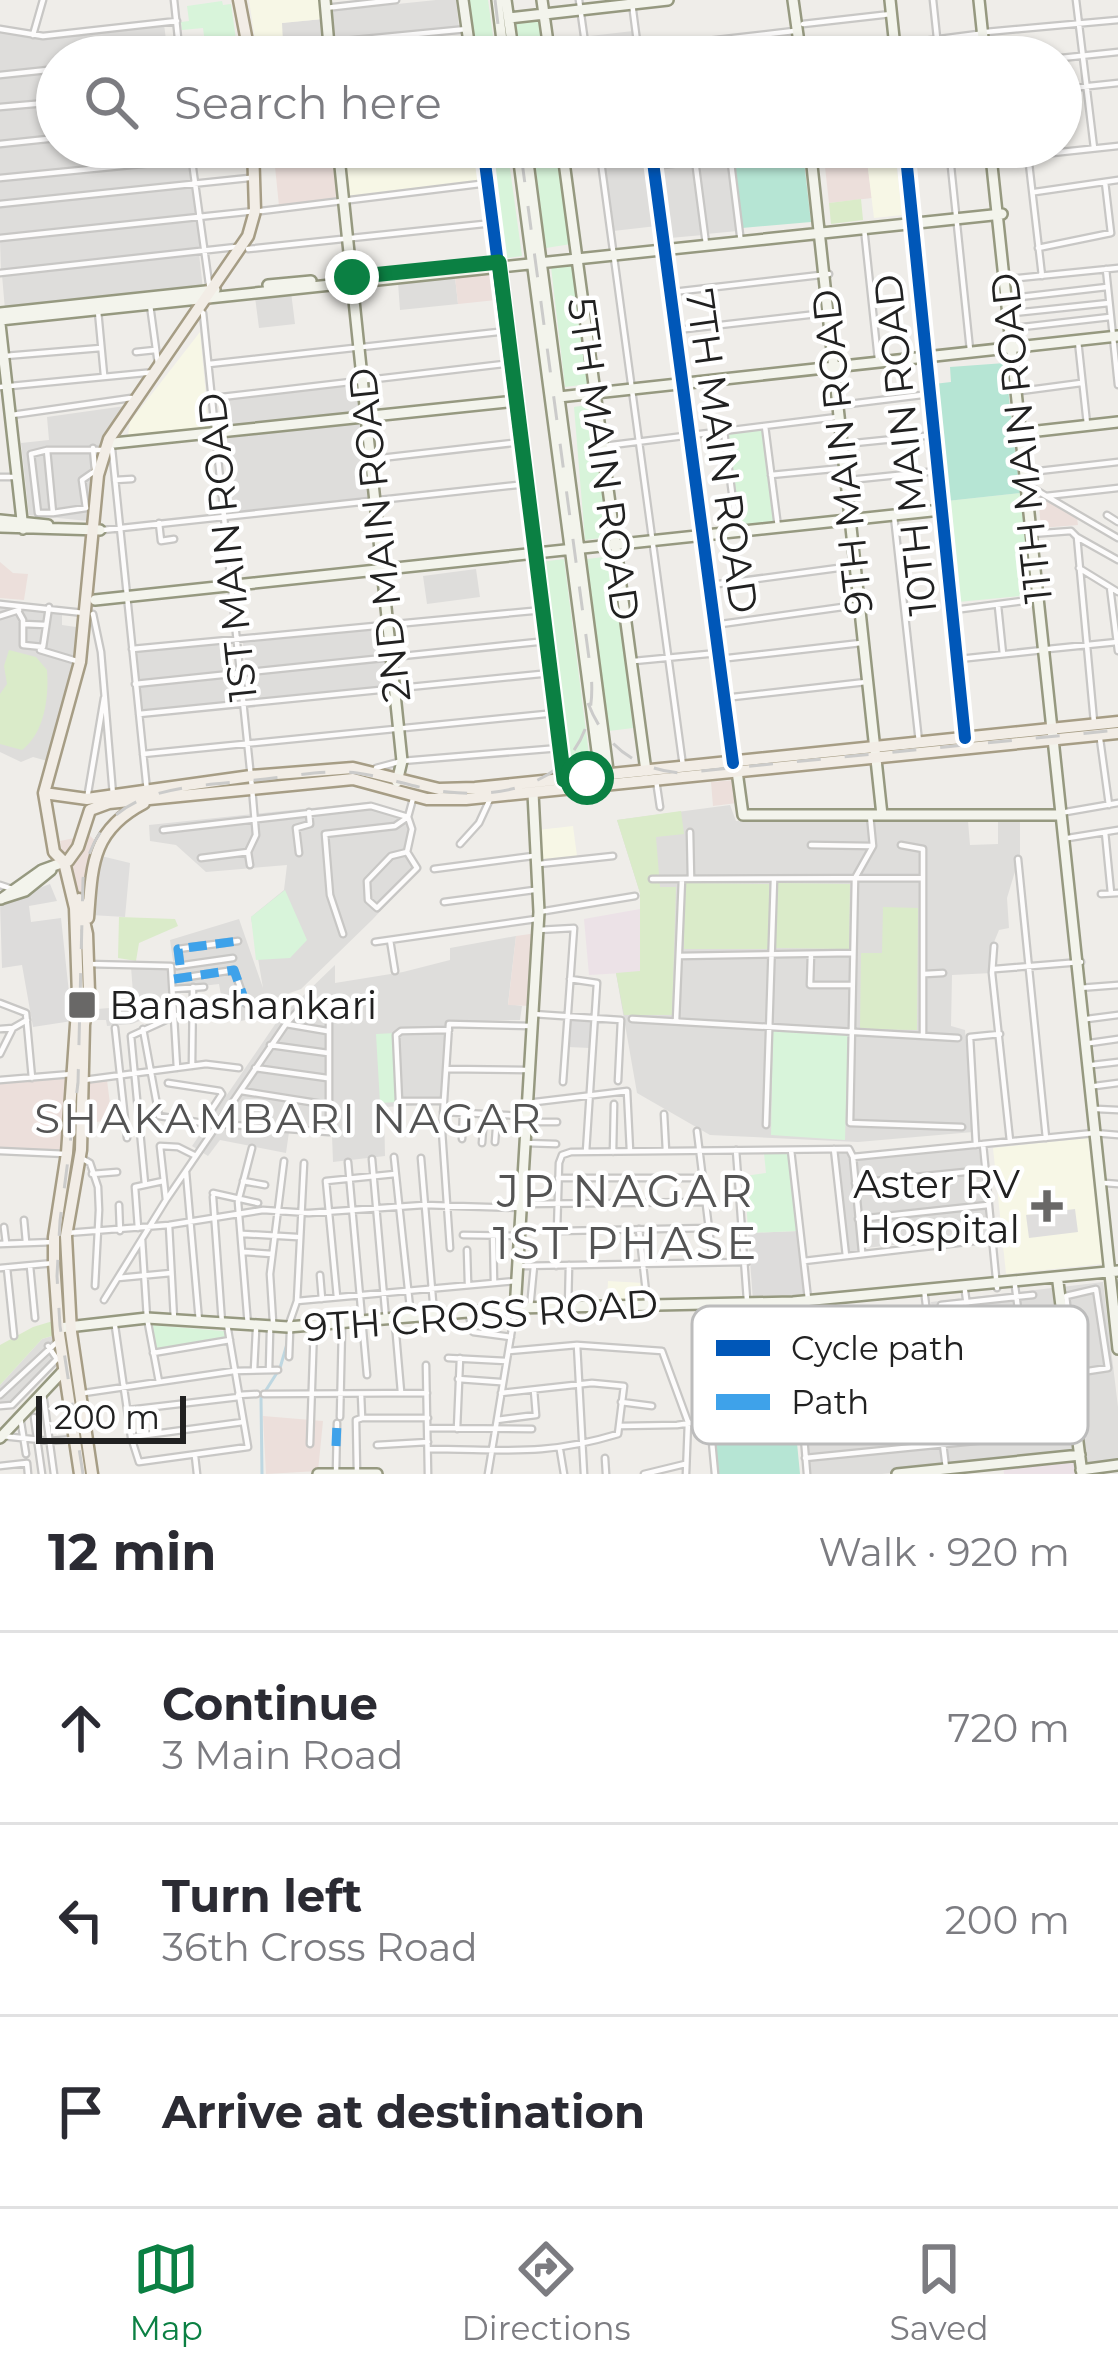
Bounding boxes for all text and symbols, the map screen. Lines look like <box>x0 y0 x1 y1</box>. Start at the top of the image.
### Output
search box <box>36 36 1082 168</box>
icon: search <box>78 69 144 135</box>
text: Search here <box>174 75 442 130</box>
route end <box>325 250 379 304</box>
street label: 11TH MAIN ROAD <box>980 270 1062 606</box>
street label: 10TH MAIN ROAD <box>863 272 947 618</box>
street label: 7TH MAIN ROAD <box>675 286 769 616</box>
street label: 9TH MAIN ROAD <box>801 287 883 617</box>
street label: 5TH MAIN ROAD <box>558 294 650 624</box>
street label: 2ND MAIN ROAD <box>338 365 420 705</box>
street label: 1ST MAIN ROAD <box>187 390 267 704</box>
route start <box>560 751 614 805</box>
place label: Banashankari <box>109 981 377 1029</box>
marker: Banashankari <box>66 989 98 1021</box>
district label: SHAKAMBARI NAGAR <box>34 1092 544 1144</box>
place label: Aster RV Hospital <box>853 1160 1021 1253</box>
district label: JP NAGAR 1ST PHASE <box>493 1163 759 1270</box>
marker: Aster RV Hospital <box>1031 1190 1063 1222</box>
street label: 9TH CROSS ROAD <box>302 1279 660 1351</box>
legend <box>692 1306 1088 1444</box>
text: Cycle path <box>791 1328 965 1368</box>
text: Path <box>791 1382 869 1422</box>
scale bar <box>36 1390 186 1443</box>
text: 200 m <box>54 1397 160 1437</box>
text: 12 min <box>48 1521 217 1583</box>
text: Walk · 920 m <box>818 1528 1070 1576</box>
text: Continue <box>162 1676 378 1731</box>
icon: ahead <box>48 1695 114 1761</box>
text: 720 m <box>948 1704 1070 1752</box>
text: 3 Main Road <box>162 1731 404 1779</box>
text: Turn left <box>162 1868 362 1923</box>
icon: left <box>48 1887 114 1953</box>
text: 200 m <box>945 1896 1070 1944</box>
text: 36th Cross Road <box>162 1923 478 1971</box>
icon: arrive <box>48 2079 114 2145</box>
text: Arrive at destination <box>162 2084 645 2139</box>
tab: Map <box>129 2236 203 2348</box>
tab: Directions <box>462 2236 631 2348</box>
tab: Saved <box>889 2236 989 2348</box>

